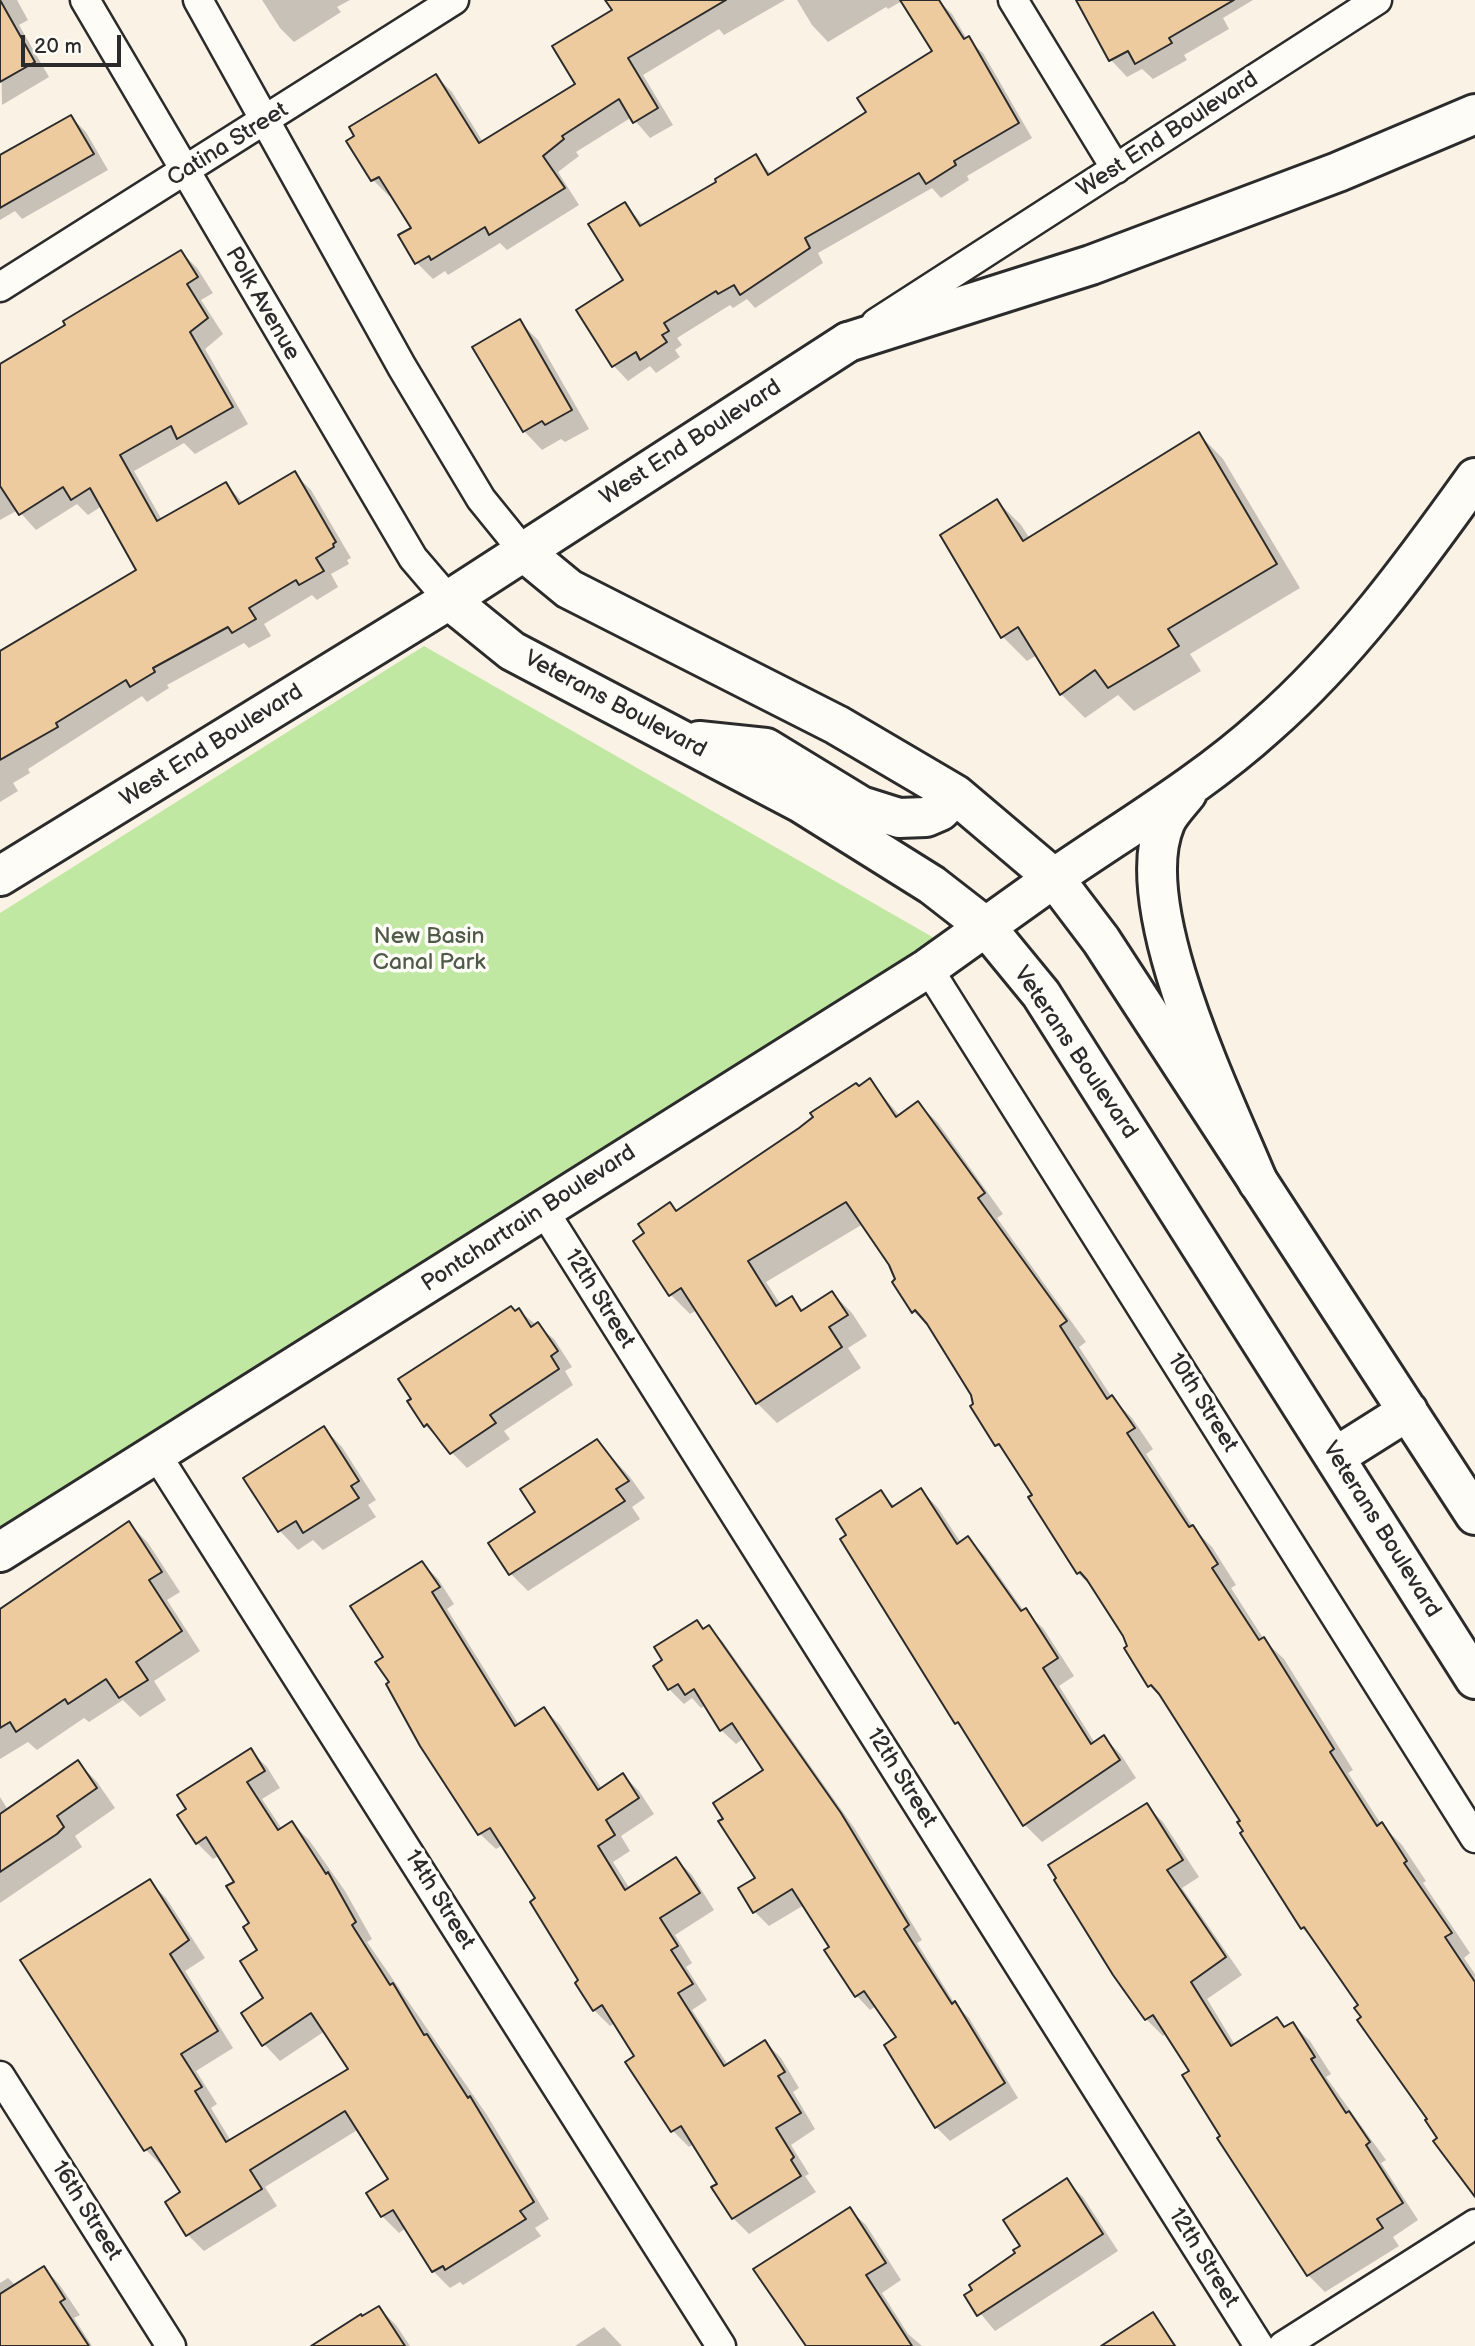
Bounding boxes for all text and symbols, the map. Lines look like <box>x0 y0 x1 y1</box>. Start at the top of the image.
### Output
scale bar <box>24 21 124 65</box>
text: 20 m <box>34 34 82 59</box>
street label: West End Boulevard <box>1072 66 1264 204</box>
street label: Catina Street <box>163 97 293 193</box>
street label: Polk Avenue <box>218 242 306 366</box>
street label: West End Boulevard <box>595 374 787 512</box>
street label: Veterans Boulevard <box>519 645 711 765</box>
street label: West End Boulevard <box>116 679 308 813</box>
park label: New Basin Canal Park <box>373 923 485 977</box>
street label: Veterans Boulevard <box>1007 961 1143 1145</box>
street label: Pontchartrain Boulevard <box>417 1139 641 1299</box>
street label: 12th Street <box>558 1244 640 1354</box>
street label: 10th Street <box>1161 1348 1243 1458</box>
street label: Veterans Boulevard <box>1316 1437 1446 1623</box>
street label: 12th Street <box>860 1723 942 1833</box>
street label: 14th Street <box>398 1845 480 1955</box>
street label: 16th Street <box>45 2156 127 2266</box>
street label: 12th Street <box>1162 2203 1244 2313</box>

